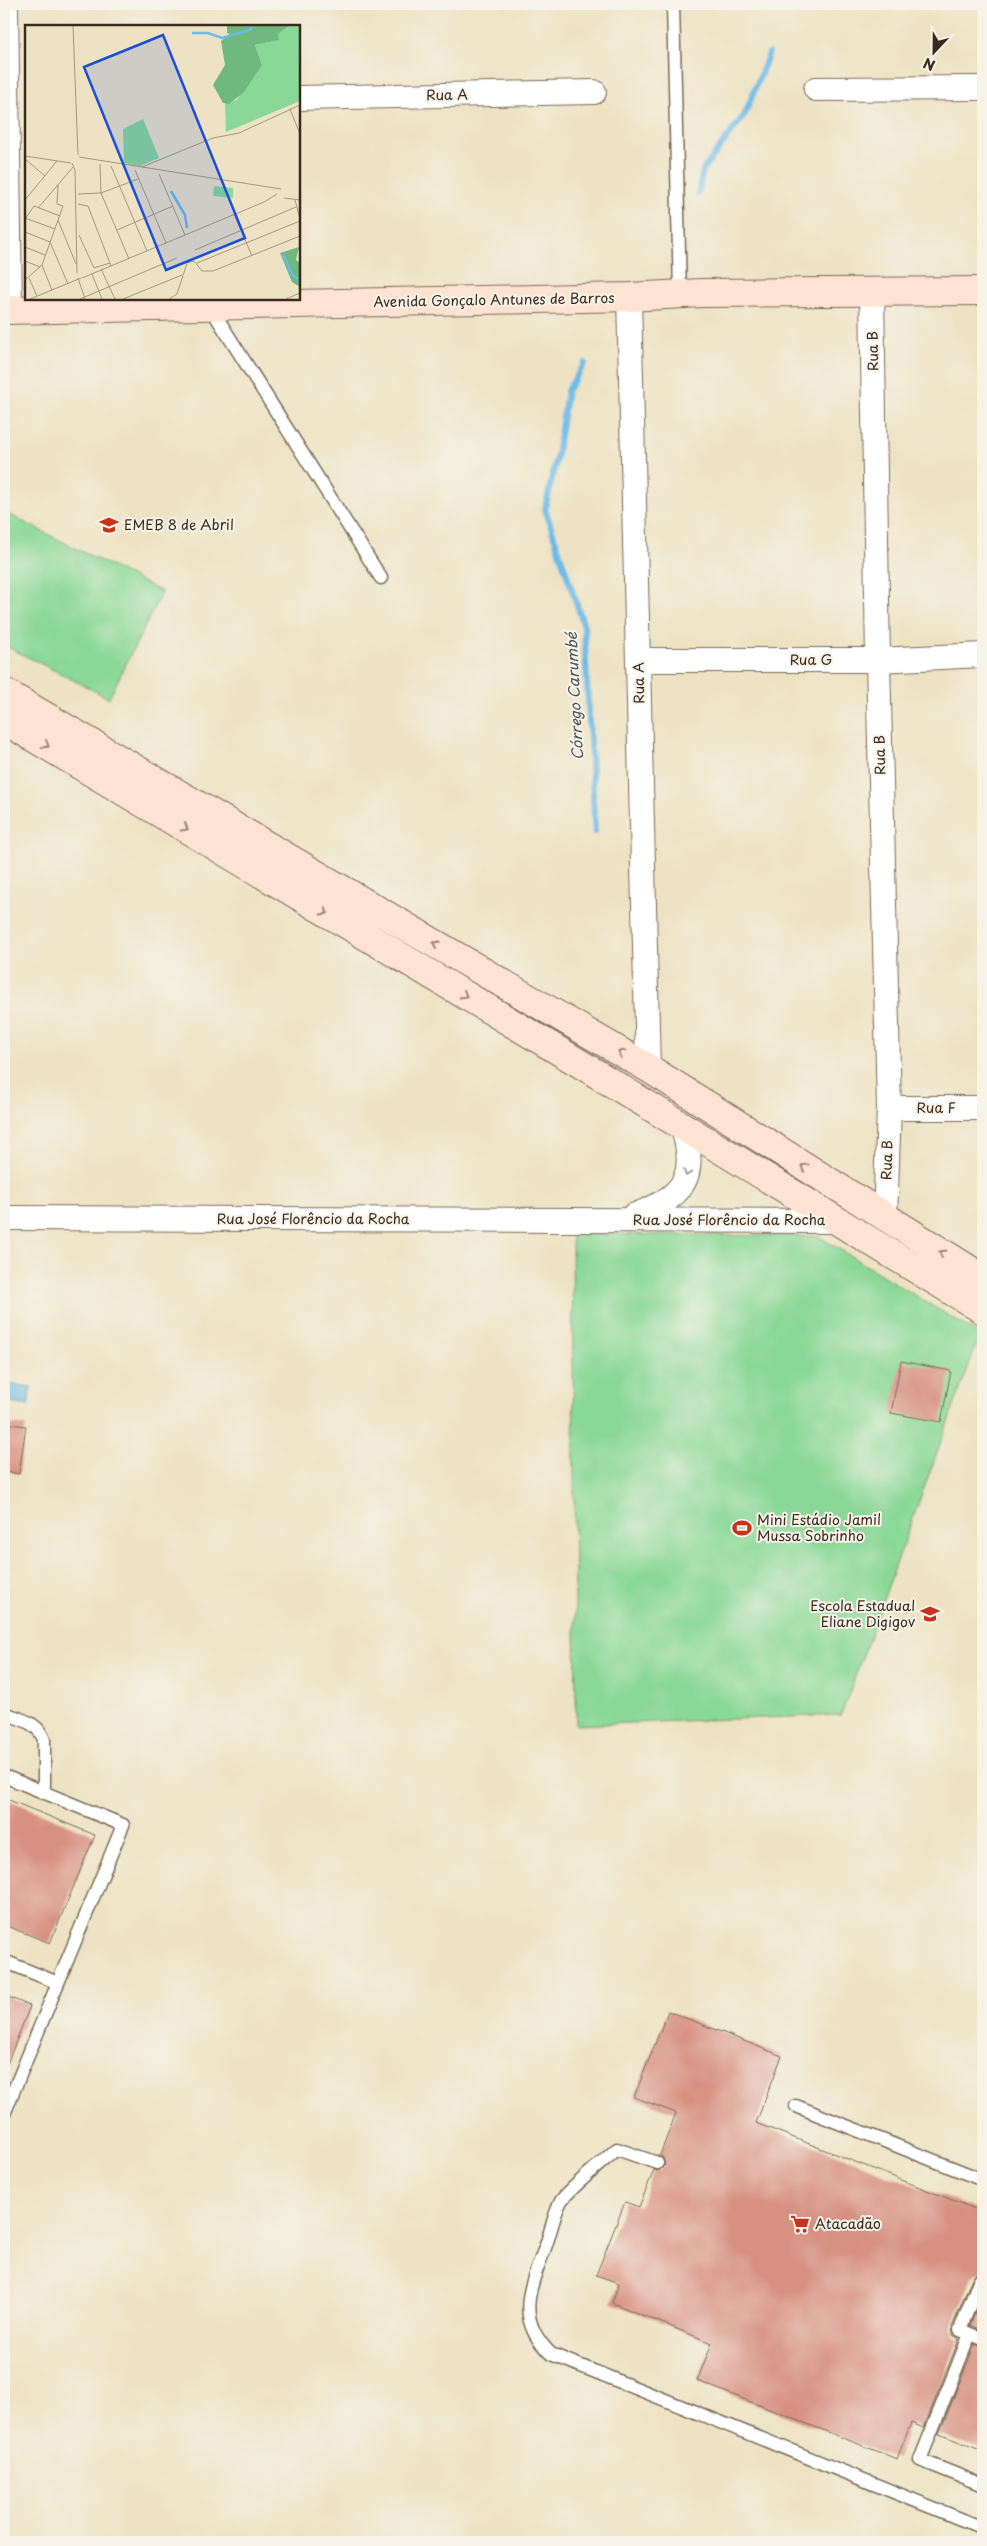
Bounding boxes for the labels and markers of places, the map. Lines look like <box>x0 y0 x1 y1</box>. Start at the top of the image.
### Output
school or university icon: EMEB 8 de Abril <box>98 514 120 536</box>
place label: EMEB 8 de Abril <box>124 514 234 535</box>
place label: Mini Estádio Jamil Mussa Sobrinho <box>757 1509 881 1546</box>
sports icon: Mini Estádio Jamil Mussa Sobrinho <box>731 1517 753 1539</box>
place label: Escola Estadual Eliane Digigov <box>810 1595 915 1632</box>
school or university icon: Escola Estadual Eliane Digigov <box>919 1603 941 1625</box>
supermarket icon: Atacadão <box>789 2213 811 2235</box>
place label: Atacadão <box>815 2213 881 2234</box>

